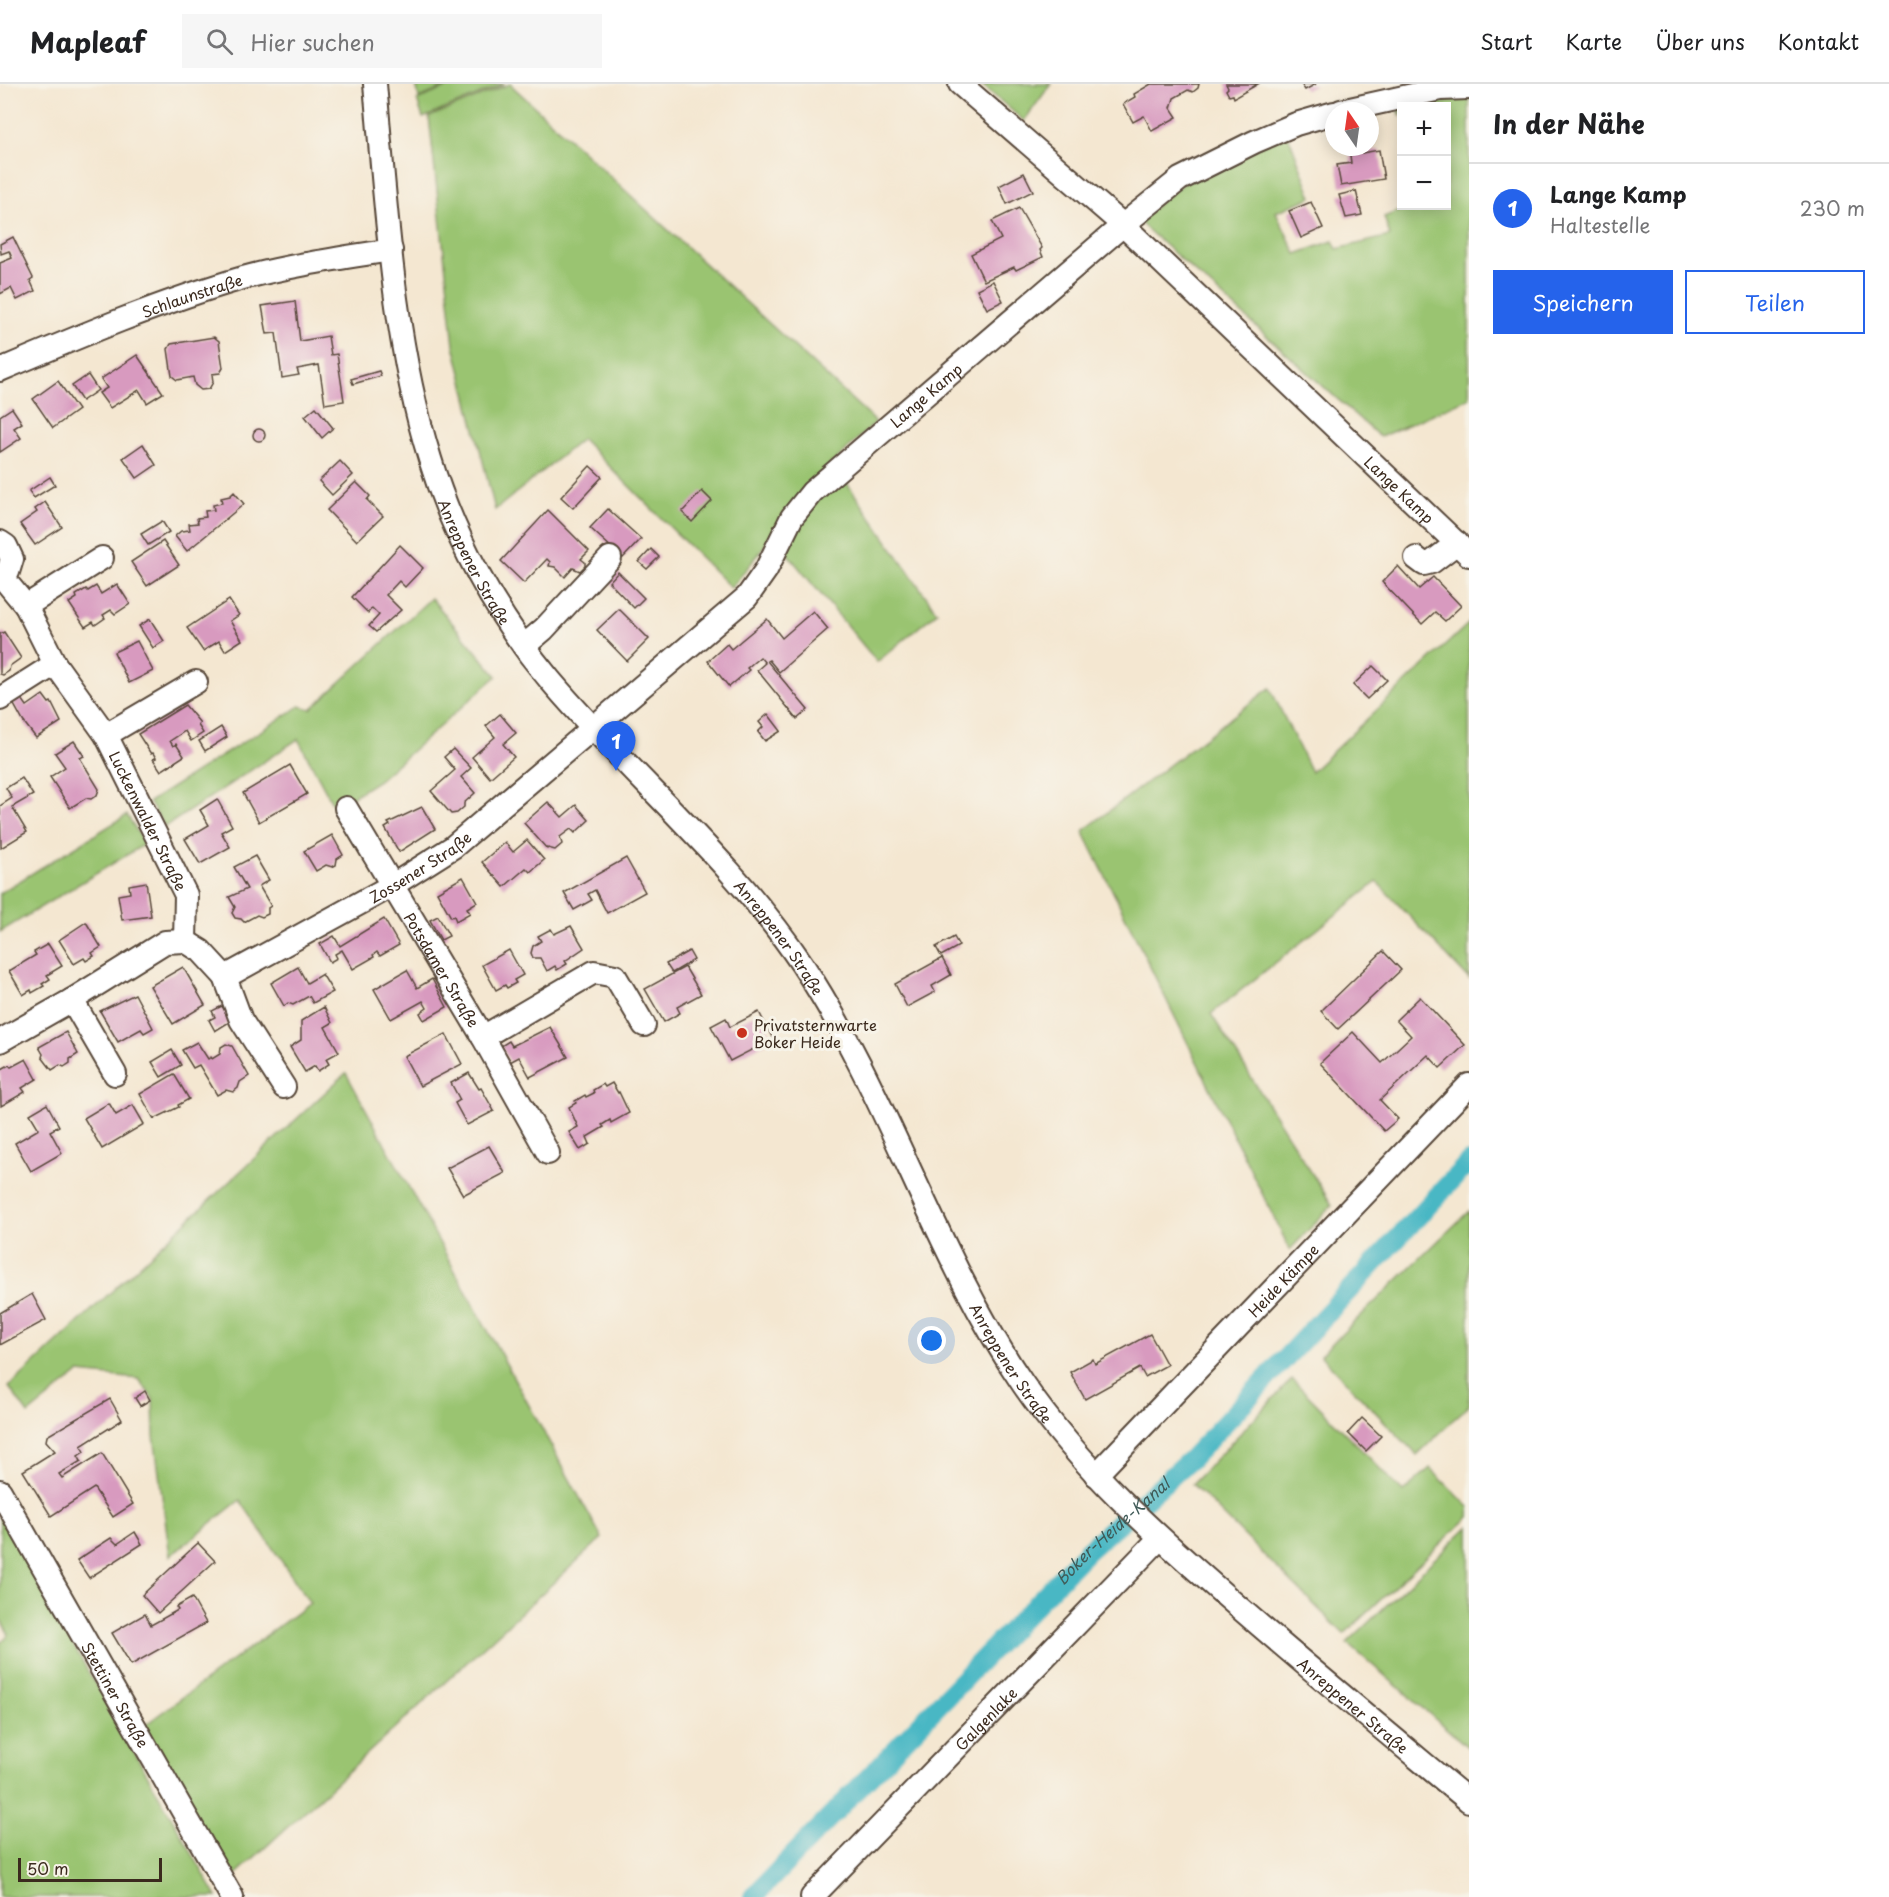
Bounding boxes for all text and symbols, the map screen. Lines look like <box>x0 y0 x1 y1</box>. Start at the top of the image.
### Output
search box <box>182 14 602 68</box>
text: Mapleaf <box>30 20 146 63</box>
icon: search <box>203 25 236 58</box>
text: Hier suchen <box>251 25 375 58</box>
text: Start <box>1480 25 1532 57</box>
text: Karte <box>1565 25 1622 57</box>
text: Über uns <box>1655 25 1745 57</box>
text: Kontakt <box>1778 25 1859 57</box>
north arrow <box>1325 102 1379 156</box>
map controls <box>1397 102 1451 210</box>
button: + <box>1397 102 1451 156</box>
text: In der Nähe <box>1493 104 1645 143</box>
button: − <box>1397 156 1451 210</box>
text: Lange Kamp <box>1550 177 1686 210</box>
text: 1 <box>1508 193 1517 223</box>
text: 230 m <box>1800 193 1865 223</box>
text: Haltestelle <box>1550 210 1650 240</box>
street label: Schlaunstraße <box>138 267 245 323</box>
button: Speichern <box>1493 270 1673 334</box>
button: Teilen <box>1685 270 1865 334</box>
street label: Lange Kamp <box>884 357 967 432</box>
street label: Lange Kamp <box>1360 450 1440 528</box>
street label: Anreppener Straße <box>433 495 517 629</box>
pin: 1 <box>596 722 636 771</box>
street label: Luckenwalder Straße <box>104 747 193 894</box>
street label: Zossener Straße <box>364 825 476 908</box>
street label: Anreppener Straße <box>730 874 830 999</box>
street label: Potsdamer Straße <box>399 907 486 1031</box>
place label: Privatsternwarte Boker Heide <box>754 1013 877 1053</box>
marker: Privatsternwarte Boker Heide <box>735 1026 749 1040</box>
street label: Heide Kämpe <box>1242 1238 1323 1322</box>
street label: Anreppener Straße <box>965 1299 1059 1427</box>
your location <box>917 1326 946 1355</box>
water label: Boker-Heide-Kanal <box>1049 1470 1176 1589</box>
street label: Stettiner Straße <box>77 1637 155 1751</box>
street label: Anreppener Straße <box>1293 1651 1414 1758</box>
street label: Galgenlake <box>949 1681 1022 1755</box>
scale bar <box>18 1855 162 1882</box>
text: 50 m <box>27 1856 68 1880</box>

